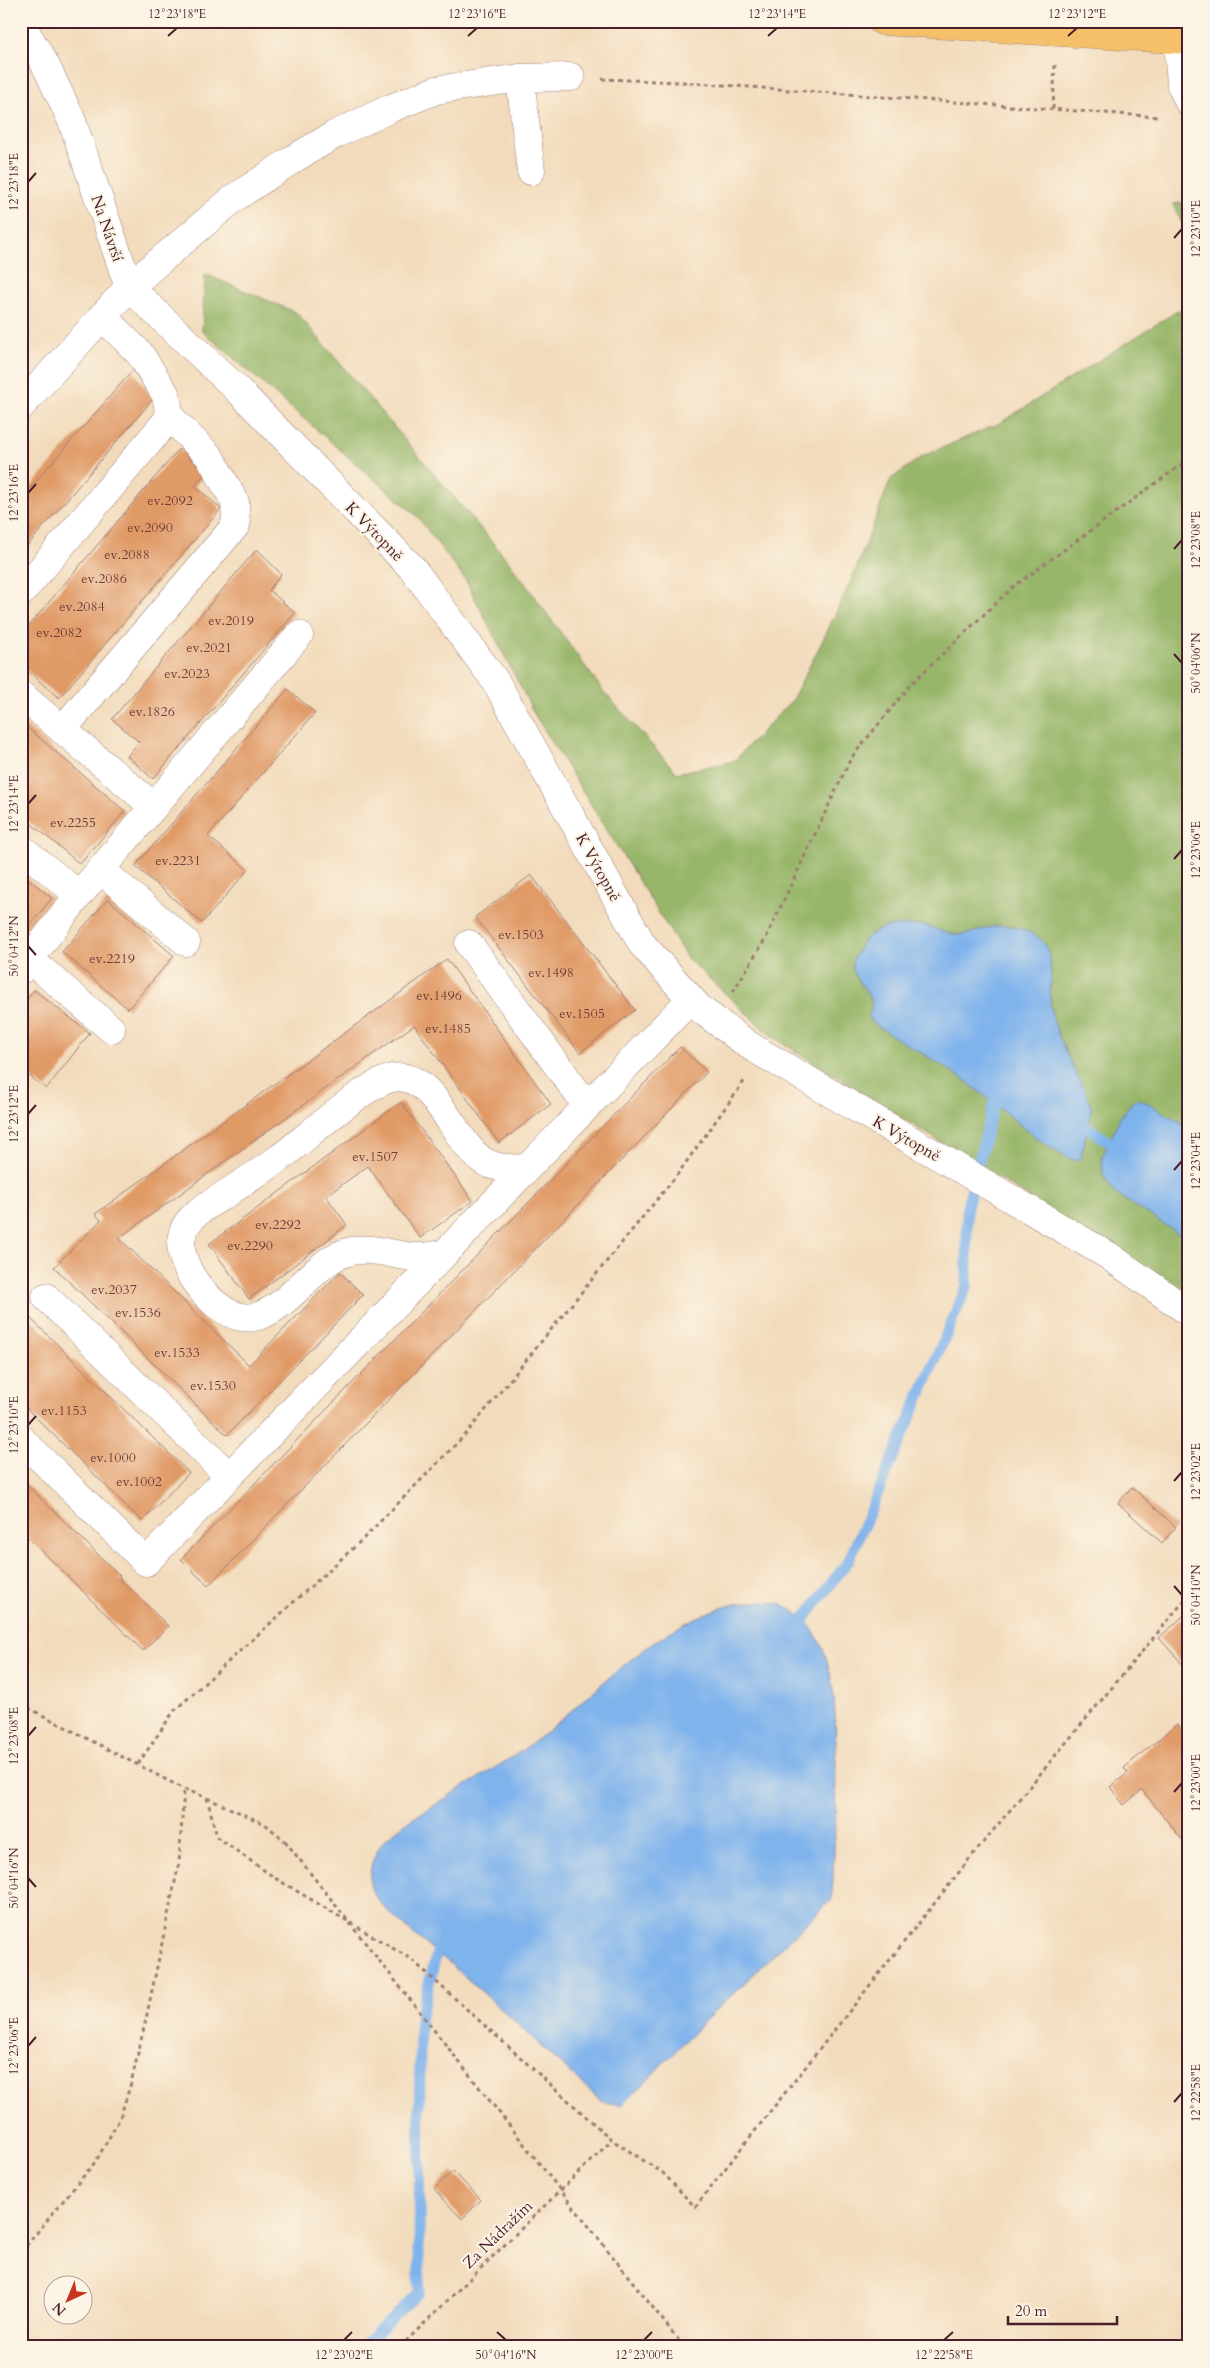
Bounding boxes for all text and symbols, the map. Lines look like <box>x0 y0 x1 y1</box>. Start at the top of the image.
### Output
text: 12°23'18"E <box>148 6 206 22</box>
text: 12°23'16"E <box>448 6 506 22</box>
text: 12°23'14"E <box>748 6 806 22</box>
text: 12°23'12"E <box>1048 6 1106 22</box>
text: 12°23'18"E <box>6 153 22 211</box>
street label: Na Návrší <box>85 192 129 265</box>
text: 12°23'10"E <box>1188 200 1204 258</box>
text: 12°23'16"E <box>6 464 22 522</box>
house number: ev.2092 <box>147 491 193 510</box>
street label: K Výtopně <box>340 497 408 566</box>
text: 12°23'08"E <box>1188 511 1204 569</box>
house number: ev.2090 <box>127 518 173 537</box>
house number: ev.2088 <box>104 545 150 564</box>
house number: ev.2086 <box>81 569 127 588</box>
house number: ev.2084 <box>59 597 105 616</box>
house number: ev.2019 <box>208 611 254 630</box>
house number: ev.2082 <box>36 623 82 642</box>
text: 50°04'06"N <box>1188 632 1204 693</box>
house number: ev.2021 <box>186 638 232 657</box>
house number: ev.2023 <box>164 664 210 683</box>
house number: ev.1826 <box>129 702 175 721</box>
text: 12°23'14"E <box>6 775 22 833</box>
house number: ev.2255 <box>50 813 96 832</box>
text: 12°23'06"E <box>1188 821 1204 879</box>
street label: K Výtopně <box>570 829 626 906</box>
house number: ev.2231 <box>155 851 201 870</box>
text: 50°04'12"N <box>6 915 22 976</box>
house number: ev.1503 <box>498 925 544 944</box>
house number: ev.2219 <box>89 949 135 968</box>
house number: ev.1498 <box>528 963 574 982</box>
house number: ev.1496 <box>416 986 462 1005</box>
house number: ev.1505 <box>559 1004 605 1023</box>
house number: ev.1485 <box>425 1019 471 1038</box>
text: 12°23'12"E <box>6 1085 22 1143</box>
street label: K Výtopně <box>868 1111 945 1167</box>
text: 12°23'04"E <box>1188 1132 1204 1190</box>
house number: ev.1507 <box>352 1147 398 1166</box>
house number: ev.2292 <box>255 1215 301 1234</box>
house number: ev.2290 <box>227 1236 273 1255</box>
house number: ev.2037 <box>91 1280 137 1299</box>
house number: ev.1536 <box>115 1303 161 1322</box>
house number: ev.1533 <box>154 1343 200 1362</box>
house number: ev.1530 <box>190 1376 236 1395</box>
text: 12°23'10"E <box>6 1396 22 1454</box>
house number: ev.1153 <box>41 1401 87 1420</box>
text: 12°23'02"E <box>1188 1443 1204 1501</box>
house number: ev.1000 <box>90 1448 136 1467</box>
house number: ev.1002 <box>116 1472 162 1491</box>
text: 50°04'10"N <box>1188 1564 1204 1625</box>
text: 12°23'08"E <box>6 1707 22 1765</box>
text: 12°23'00"E <box>1188 1754 1204 1812</box>
text: 50°04'16"N <box>6 1847 22 1908</box>
text: 12°23'06"E <box>6 2017 22 2075</box>
text: 12°22'58"E <box>1188 2064 1204 2122</box>
street label: Za Nádražím <box>458 2195 538 2274</box>
north arrow <box>42 2276 92 2326</box>
scale bar <box>1008 2293 1116 2325</box>
text: N <box>48 2298 70 2320</box>
text: 20 m <box>1015 2301 1047 2321</box>
text: 12°23'02"E <box>315 2347 373 2363</box>
text: 50°04'16"N <box>476 2347 537 2363</box>
text: 12°23'00"E <box>615 2347 673 2363</box>
text: 12°22'58"E <box>915 2347 973 2363</box>

